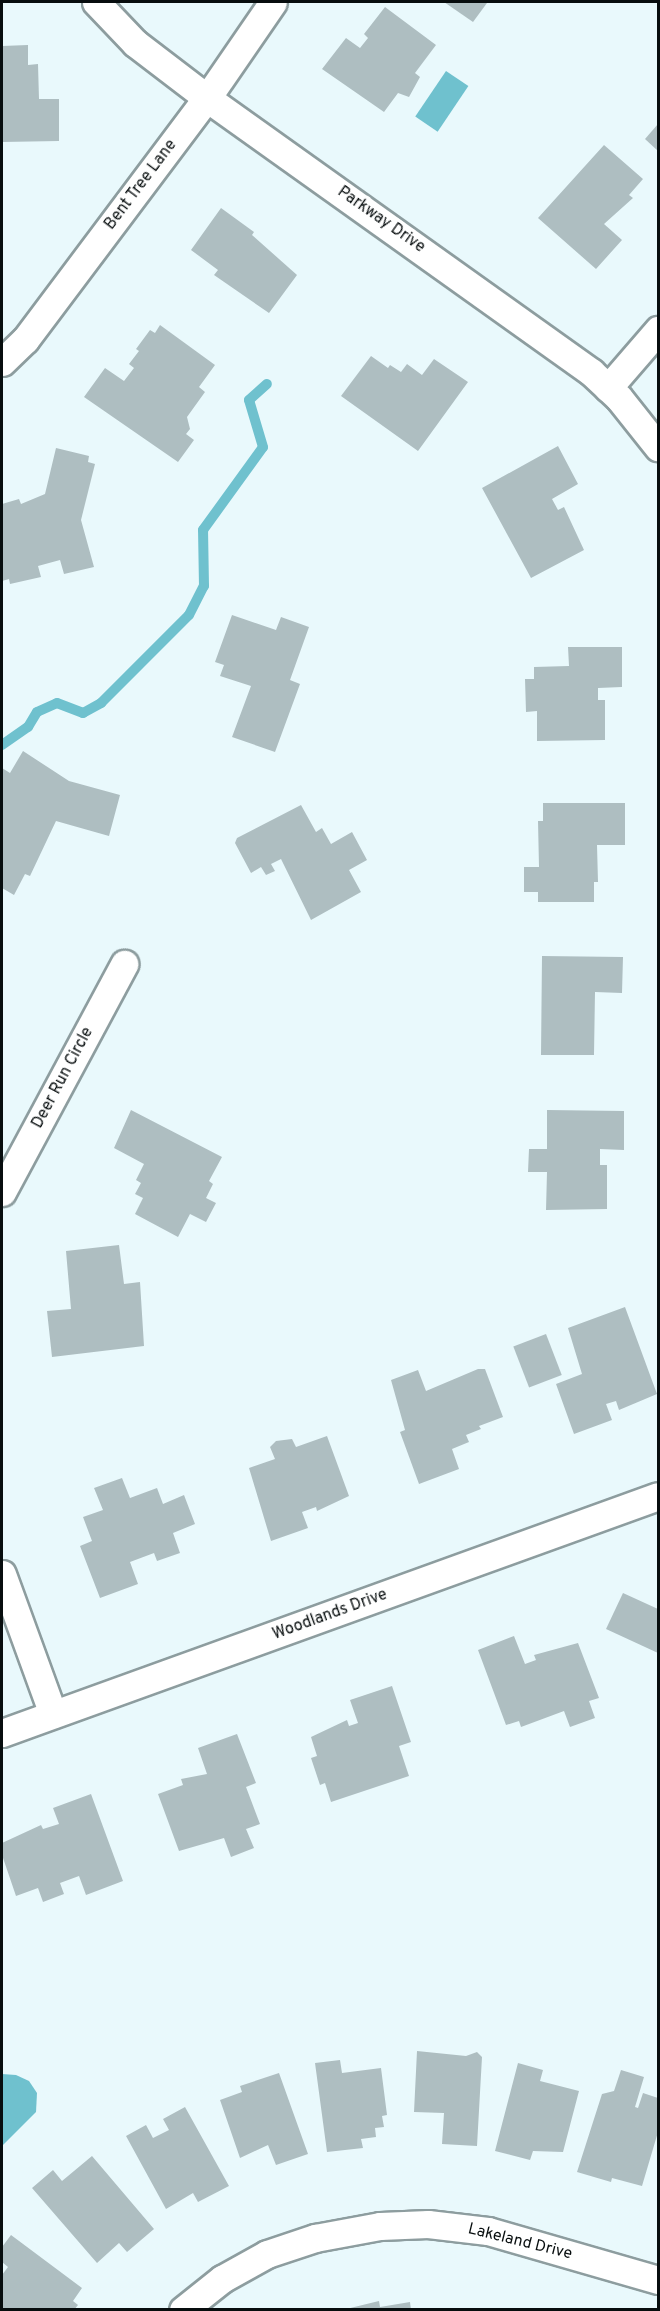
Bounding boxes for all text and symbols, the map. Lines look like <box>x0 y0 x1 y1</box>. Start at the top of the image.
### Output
street label: Bent Tree Lane <box>101 136 181 234</box>
street label: Parkway Drive <box>333 183 429 257</box>
street label: Deer Run Circle <box>28 1024 98 1132</box>
street label: Woodlands Drive <box>270 1585 390 1645</box>
street label: Lakeland Drive <box>466 2220 574 2264</box>

